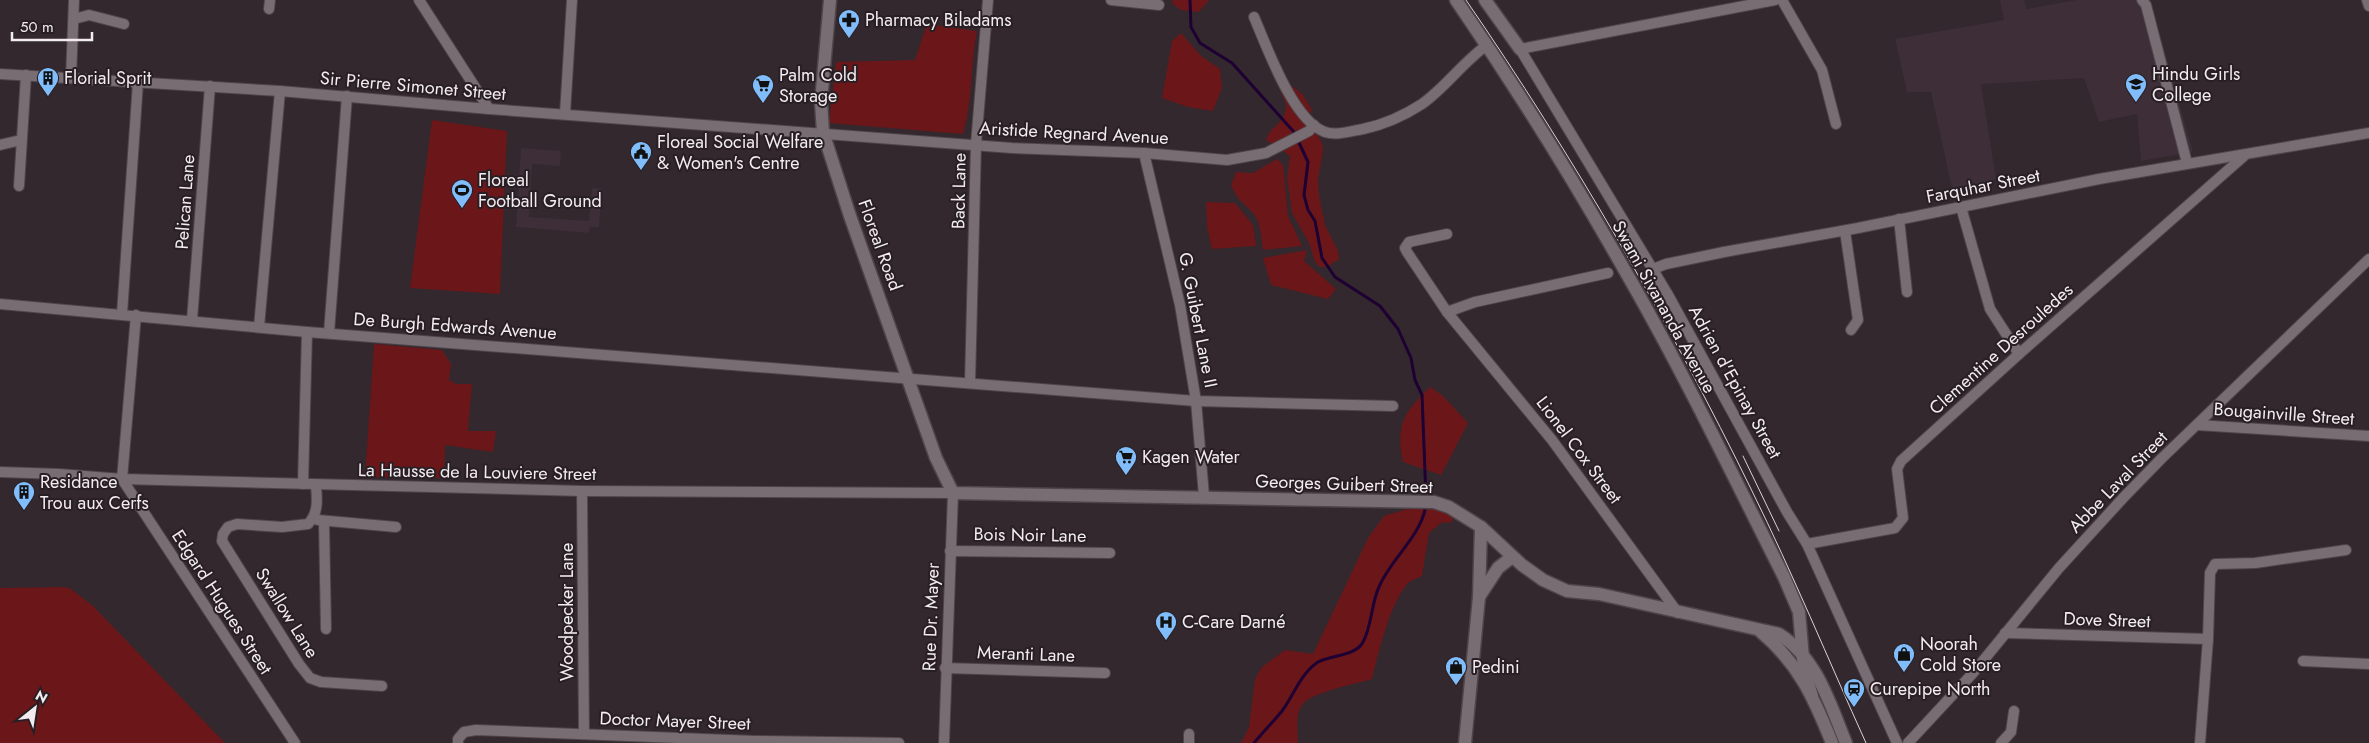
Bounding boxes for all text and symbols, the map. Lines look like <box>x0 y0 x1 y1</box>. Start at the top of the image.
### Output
place label: Pharmacy Biladams <box>865 7 1012 33</box>
pharmacy icon: Pharmacy Biladams <box>837 8 861 39</box>
scale bar <box>12 10 92 42</box>
text: 50 m <box>20 16 54 38</box>
place label: Hindu Girls College <box>2152 61 2240 108</box>
place label: Palm Cold Storage <box>779 62 857 109</box>
place label: Florial Sprit <box>64 65 152 91</box>
street label: Sir Pierre Simonet Street <box>319 65 508 107</box>
building icon: Florial Sprit <box>36 66 60 97</box>
school or university icon: Hindu Girls College <box>2124 72 2148 103</box>
supermarket icon: Palm Cold Storage <box>751 73 775 104</box>
street label: Aristide Regnard Avenue <box>979 115 1169 151</box>
place label: Floreal Social Welfare & Women's Centre <box>657 129 823 176</box>
public building icon: Floreal Social Welfare & Women's Centre <box>629 140 653 171</box>
street label: Back Lane <box>945 153 973 229</box>
street label: Pelican Lane <box>169 154 201 250</box>
street label: Farquhar Street <box>1924 162 2043 210</box>
place label: Floreal Football Ground <box>478 167 602 214</box>
sports icon: Floreal Football Ground <box>450 178 474 209</box>
street label: Floreal Road <box>852 196 908 294</box>
street label: Swami Sivananda Avenue <box>1606 216 1722 398</box>
street label: G. Guibert Lane II <box>1172 250 1224 390</box>
street label: Clementine Desrouledes <box>1923 277 2079 421</box>
street label: Adrien d'Epinay Street <box>1682 301 1788 464</box>
street label: De Burgh Edwards Avenue <box>353 306 557 346</box>
street label: Lionel Cox Street <box>1530 391 1629 510</box>
street label: Bougainville Street <box>2213 396 2356 432</box>
street label: Abbe Laval Street <box>2063 425 2174 539</box>
place label: Kagen Water <box>1142 444 1240 470</box>
supermarket icon: Kagen Water <box>1114 445 1138 476</box>
street label: La Hausse de la Louviere Street <box>358 457 597 487</box>
street label: Georges Guibert Street <box>1255 468 1434 500</box>
place label: Residance Trou aux Cerfs <box>40 469 149 516</box>
building icon: Residance Trou aux Cerfs <box>12 480 36 511</box>
street label: Bois Noir Lane <box>973 521 1087 549</box>
street label: Edgard Hugues Street <box>165 525 279 680</box>
street label: Woodpecker Lane <box>554 543 580 681</box>
street label: Rue Dr. Mayer <box>916 561 946 672</box>
street label: Swallow Lane <box>249 563 325 663</box>
street label: Dove Street <box>2063 605 2152 635</box>
place label: C-Care Darné <box>1182 609 1285 635</box>
hospital icon: C-Care Darné <box>1154 610 1178 641</box>
place label: Noorah Cold Store <box>1920 631 2001 678</box>
street label: Meranti Lane <box>977 639 1075 669</box>
shop icon: Noorah Cold Store <box>1892 642 1916 673</box>
place label: Pedini <box>1472 654 1520 680</box>
shop icon: Pedini <box>1444 655 1468 686</box>
place label: Curepipe North <box>1870 676 1991 702</box>
station icon: Curepipe North <box>1842 677 1866 708</box>
north arrow <box>10 683 60 733</box>
text: N <box>32 685 51 708</box>
street label: Doctor Mayer Street <box>599 705 752 737</box>

